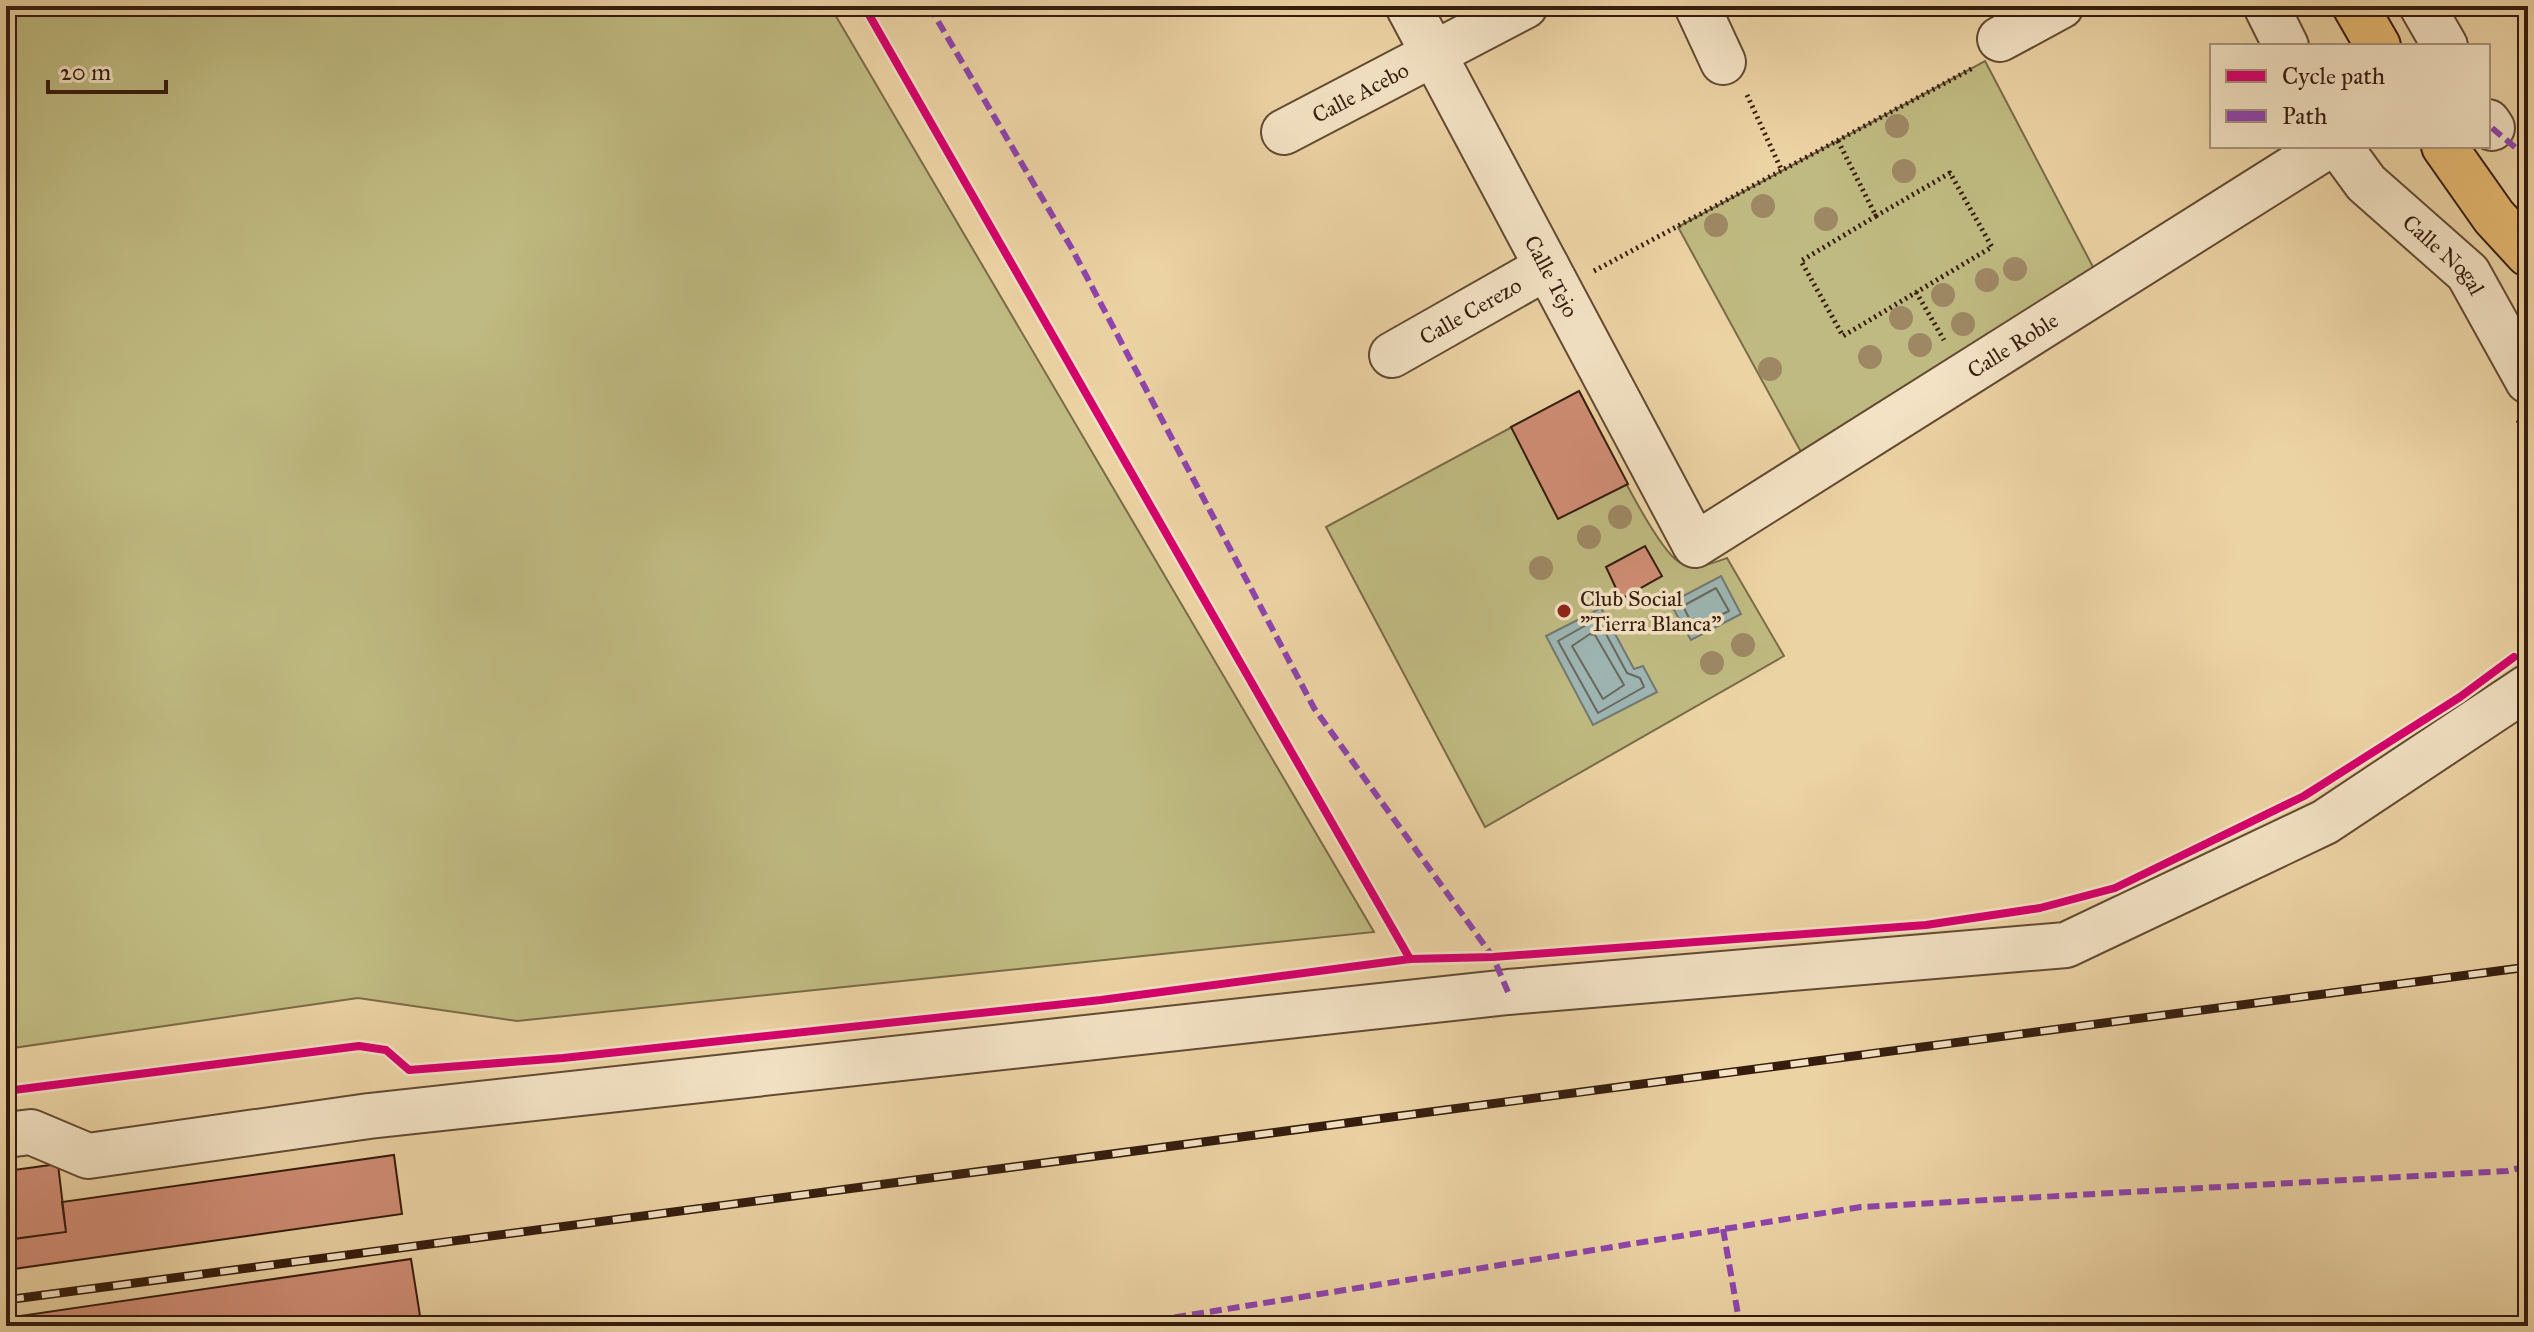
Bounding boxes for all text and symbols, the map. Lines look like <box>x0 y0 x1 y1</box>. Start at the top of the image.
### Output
scale bar <box>48 44 166 94</box>
legend <box>2210 44 2490 148</box>
street label: Calle Acebo <box>1308 56 1413 129</box>
text: 20 m <box>60 57 111 87</box>
text: Cycle path <box>2282 61 2385 91</box>
text: Path <box>2282 101 2327 131</box>
street label: Calle Nogal <box>2397 209 2490 300</box>
street label: Calle Tejo <box>1519 231 1584 322</box>
street label: Calle Cerezo <box>1415 271 1526 351</box>
street label: Calle Roble <box>1962 307 2063 384</box>
place label: Club Social "Tierra Blanca" <box>1580 585 1722 637</box>
marker: Club Social "Tierra Blanca" <box>1555 602 1573 620</box>

